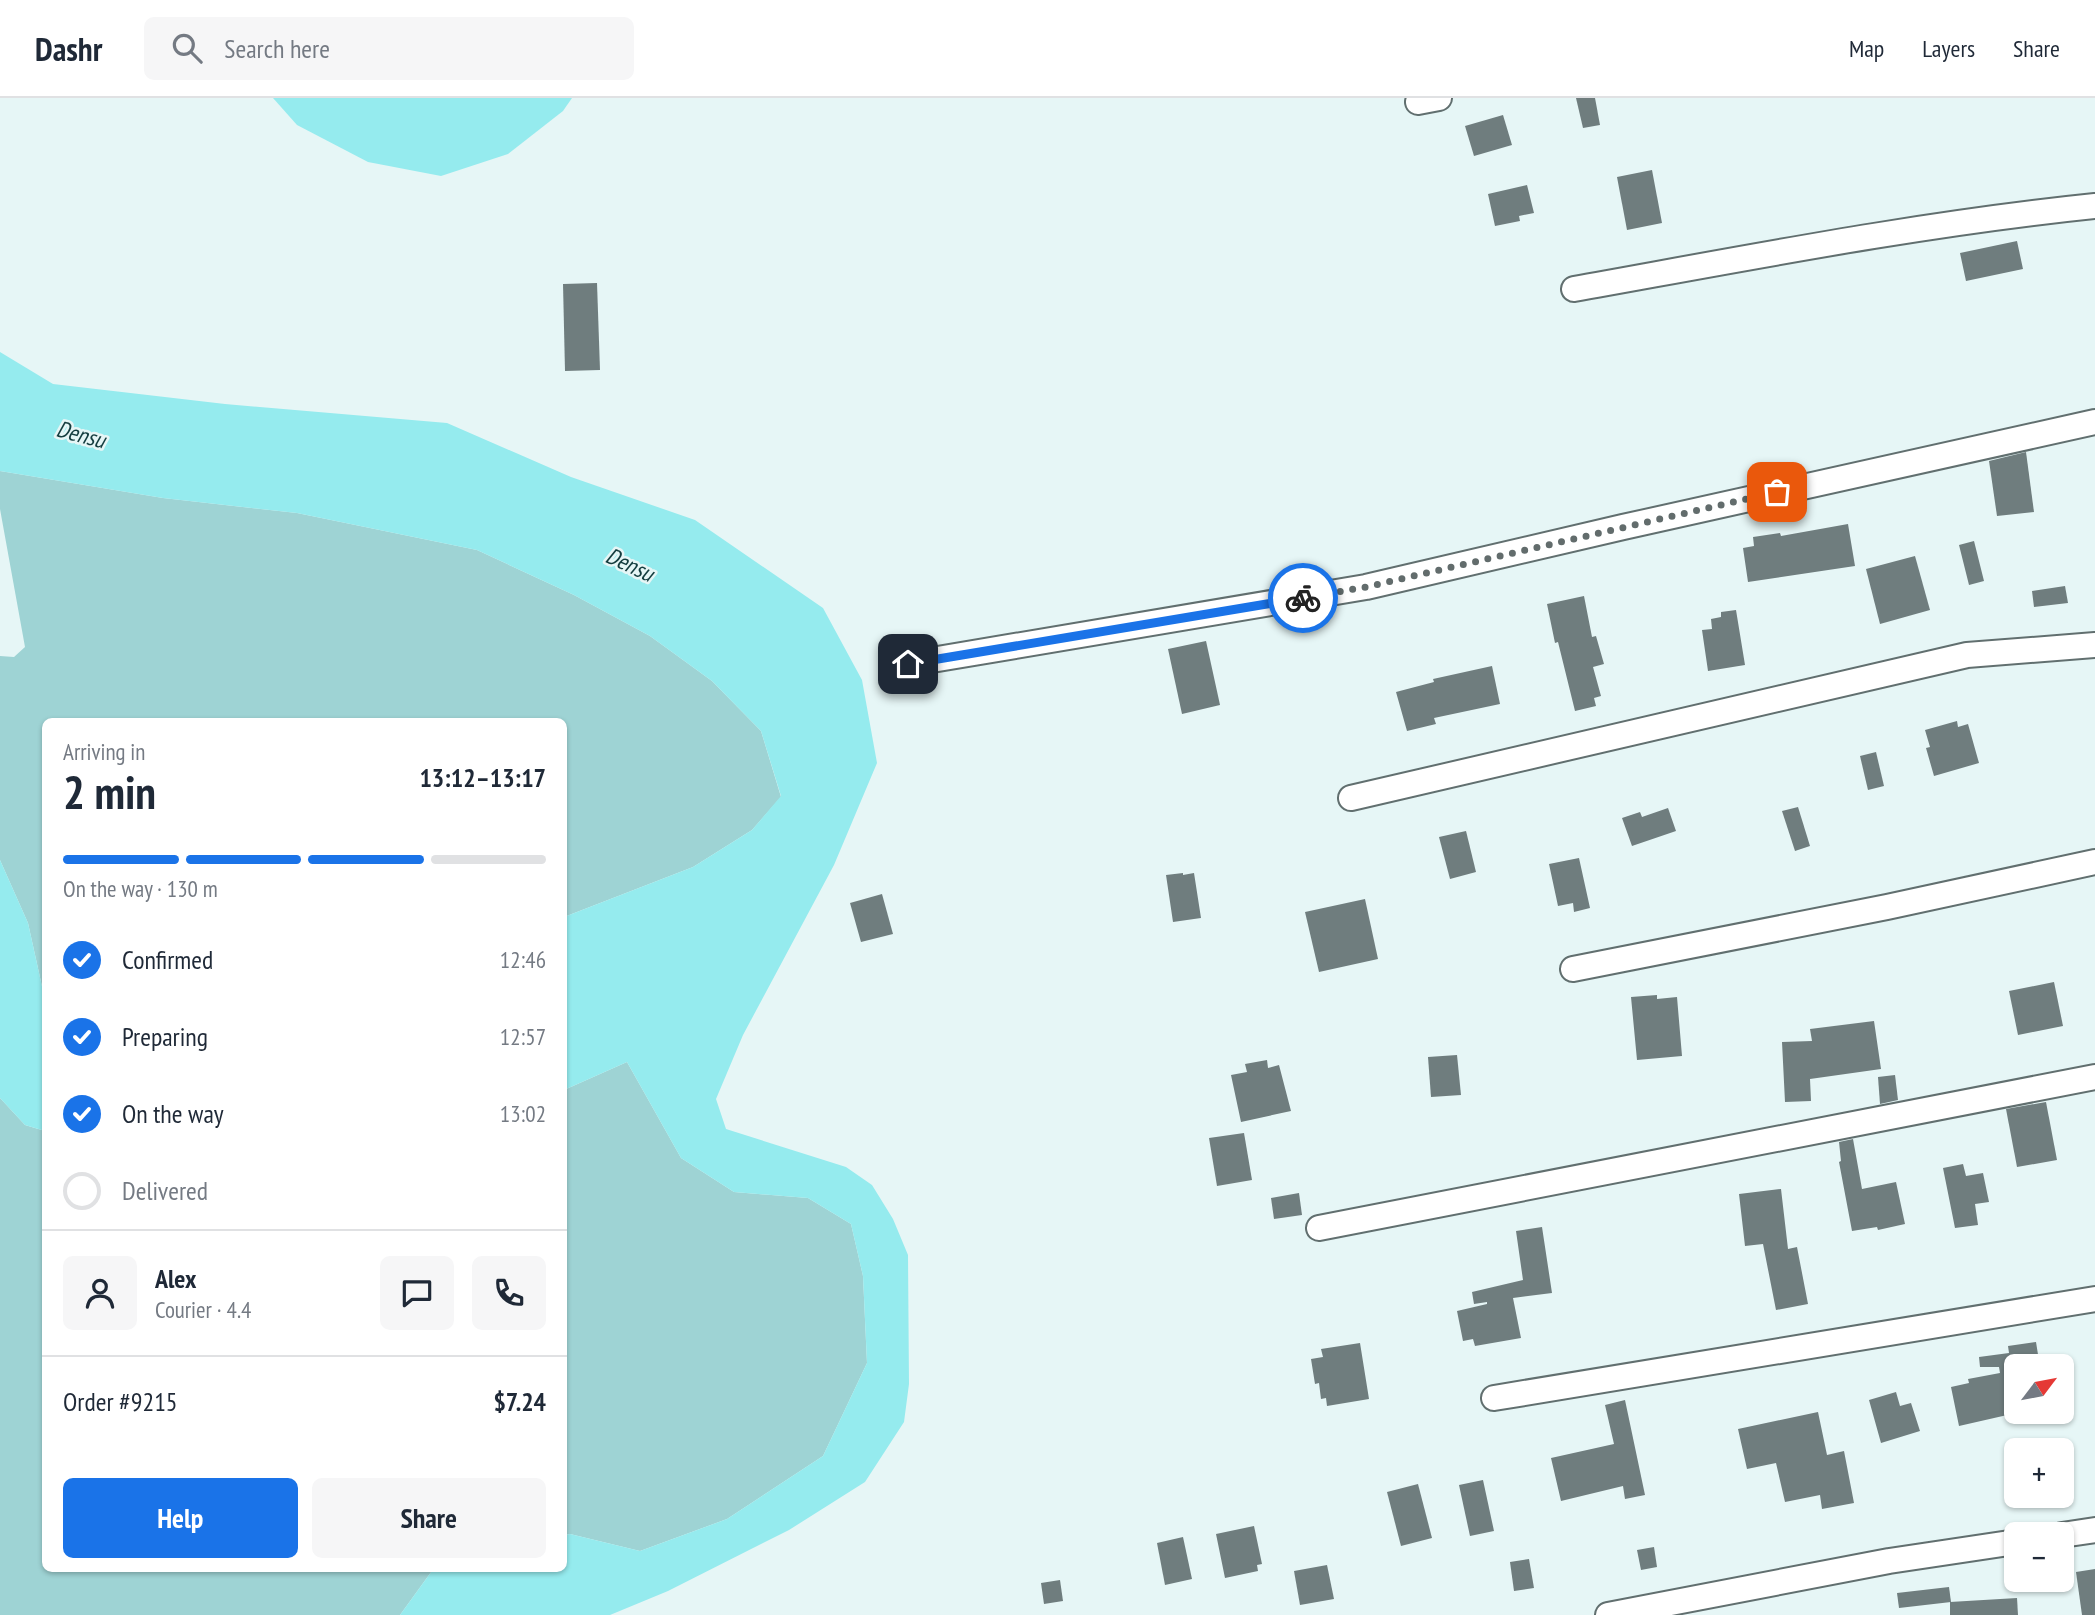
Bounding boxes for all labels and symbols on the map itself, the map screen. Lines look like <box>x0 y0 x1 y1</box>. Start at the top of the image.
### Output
water label: Densu <box>53 414 111 455</box>
pin <box>1747 462 1807 522</box>
water label: Densu <box>601 540 660 588</box>
courier <box>1268 563 1338 633</box>
pin <box>878 634 938 694</box>
north arrow <box>2004 1354 2074 1424</box>

